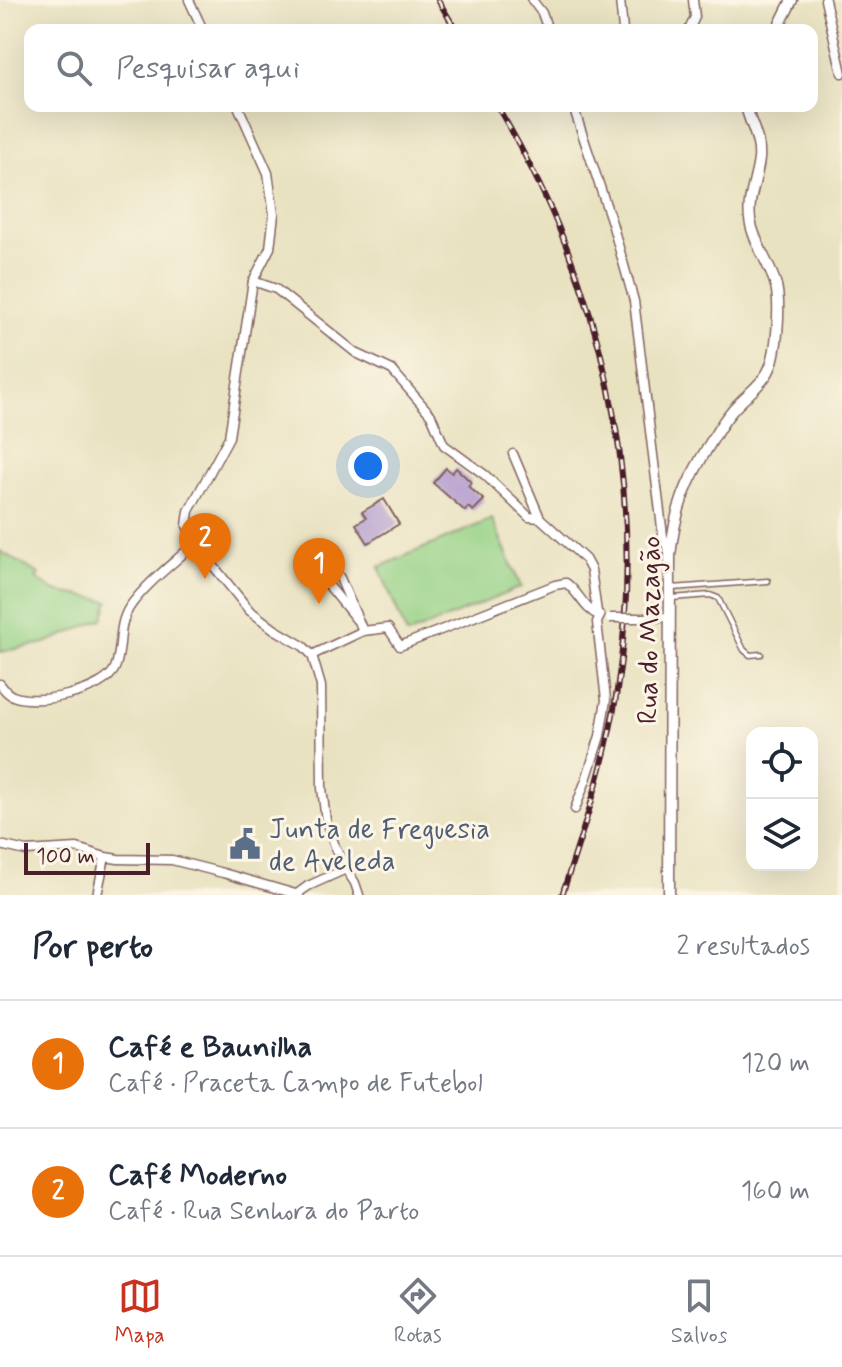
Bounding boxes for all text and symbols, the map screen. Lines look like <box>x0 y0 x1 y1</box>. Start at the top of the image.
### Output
search box <box>24 24 818 112</box>
icon: search <box>52 46 96 90</box>
text: Pesquisar aqui <box>116 49 300 88</box>
your location <box>348 446 388 486</box>
pin: 2 <box>179 513 231 579</box>
street label: Rua do Mazagão <box>630 536 671 724</box>
pin: 1 <box>293 538 345 604</box>
map controls <box>746 727 818 871</box>
button: locate <box>746 727 818 799</box>
button: layers <box>746 799 818 871</box>
place label: Junta de Freguesia de Aveleda <box>269 812 490 881</box>
public building icon: Junta de Freguesia de Aveleda <box>228 827 262 861</box>
scale bar <box>24 839 150 875</box>
text: 100 m <box>36 843 95 871</box>
text: Por perto <box>32 925 153 970</box>
text: 2 resultados <box>677 930 810 964</box>
text: Café e Baunilha <box>108 1028 312 1067</box>
text: 1 <box>52 1047 64 1081</box>
text: 120 m <box>741 1047 810 1081</box>
text: Café · Praceta Campo de Futebol <box>108 1067 483 1101</box>
text: Café Moderno <box>108 1156 287 1195</box>
text: 2 <box>52 1175 64 1209</box>
text: 160 m <box>741 1175 810 1209</box>
text: Café · Rua Senhora do Parto <box>108 1195 419 1229</box>
tab: Mapa <box>115 1274 165 1350</box>
tab: Rotas <box>394 1274 442 1350</box>
tab: Salvos <box>671 1274 727 1350</box>

